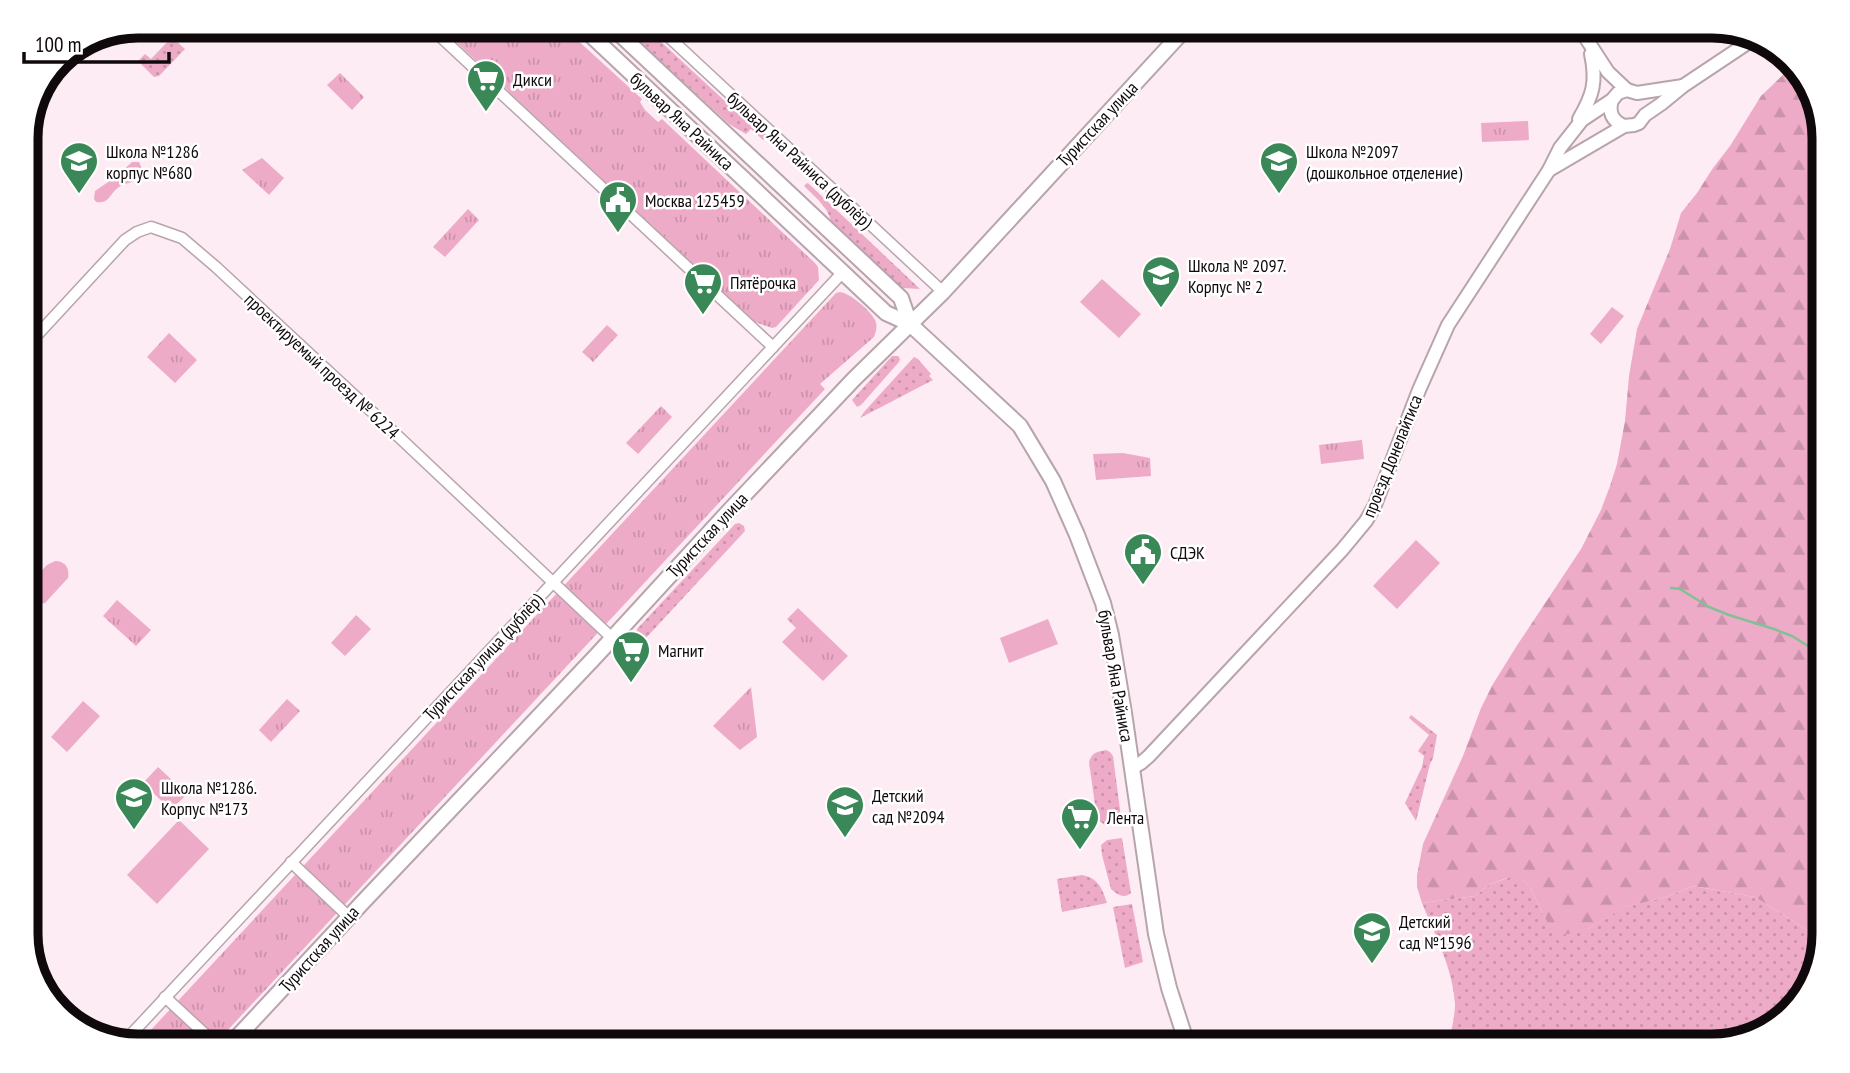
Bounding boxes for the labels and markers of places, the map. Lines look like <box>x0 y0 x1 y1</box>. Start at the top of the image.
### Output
supermarket icon: Дикси <box>465 58 507 113</box>
place label: Дикси <box>513 68 552 91</box>
school or university icon: Школа №1286 корпус №680 <box>58 140 100 195</box>
place label: Школа №1286 корпус №680 <box>106 140 199 184</box>
school or university icon: Школа №2097 (дошкольное отделение) <box>1258 140 1300 195</box>
place label: Школа №2097 (дошкольное отделение) <box>1306 140 1463 184</box>
public building icon: Москва 125459 <box>597 179 639 234</box>
place label: Москва 125459 <box>645 189 745 212</box>
school or university icon: Школа № 2097. Корпус № 2 <box>1140 254 1182 309</box>
place label: Школа № 2097. Корпус № 2 <box>1188 254 1286 298</box>
supermarket icon: Пятёрочка <box>682 261 724 316</box>
place label: Пятёрочка <box>730 271 796 294</box>
public building icon: СДЭК <box>1122 531 1164 586</box>
place label: СДЭК <box>1170 541 1205 564</box>
supermarket icon: Магнит <box>610 629 652 684</box>
place label: Магнит <box>658 639 704 662</box>
school or university icon: Школа №1286. Корпус №173 <box>113 776 155 831</box>
place label: Школа №1286. Корпус №173 <box>161 776 257 820</box>
school or university icon: Детский сад №2094 <box>824 784 866 839</box>
place label: Детский сад №2094 <box>872 784 945 828</box>
supermarket icon: Лента <box>1059 796 1101 851</box>
place label: Лента <box>1106 806 1144 829</box>
school or university icon: Детский сад №1596 <box>1351 910 1393 965</box>
place label: Детский сад №1596 <box>1399 910 1472 954</box>

